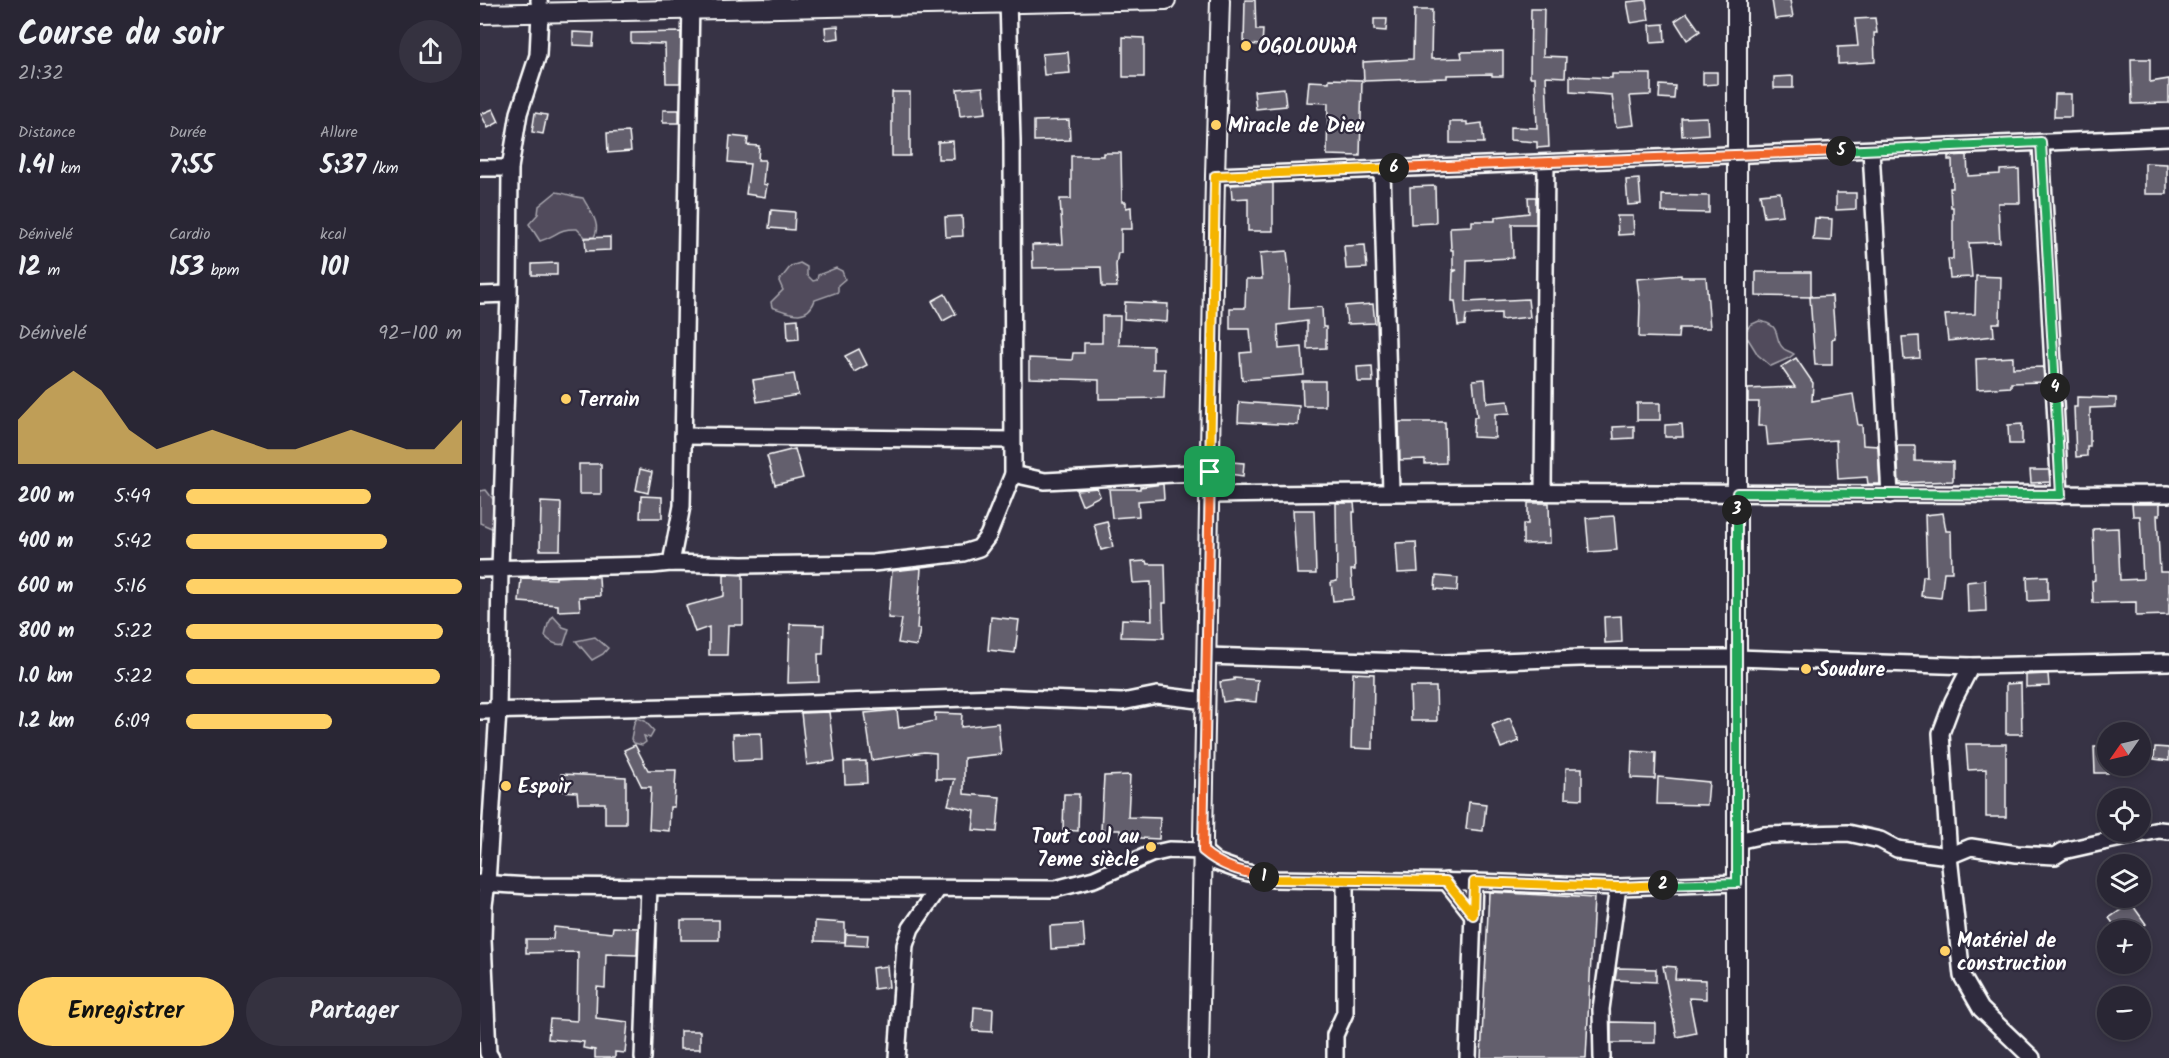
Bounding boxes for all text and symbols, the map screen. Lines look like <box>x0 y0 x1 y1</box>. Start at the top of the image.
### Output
text: Course du soir <box>18 9 223 62</box>
button: share <box>399 20 462 83</box>
place label: OGOLOUWA <box>1258 32 1358 64</box>
marker: OGOLOUWA <box>1239 39 1253 53</box>
text: 21:32 <box>18 58 64 90</box>
place label: Miracle de Dieu <box>1228 111 1365 143</box>
marker: Miracle de Dieu <box>1209 118 1223 132</box>
text: Distance <box>18 120 76 145</box>
text: Durée <box>169 120 207 145</box>
text: Allure <box>320 120 358 145</box>
pin: 5 <box>1826 136 1856 166</box>
text: 5 <box>1837 138 1845 163</box>
text: 1.41 <box>18 145 54 187</box>
text: 7:55 <box>169 145 214 187</box>
text: 5:37 <box>320 145 366 187</box>
pin: 6 <box>1379 153 1409 183</box>
text: 6 <box>1390 155 1398 180</box>
text: km <box>54 156 81 181</box>
text: /km <box>366 156 398 181</box>
text: Dénivelé <box>18 222 73 247</box>
text: Cardio <box>169 222 210 247</box>
text: kcal <box>320 222 346 247</box>
text: 12 <box>18 247 41 289</box>
text: 153 <box>169 247 204 289</box>
text: 101 <box>320 247 349 289</box>
text: m <box>41 258 60 283</box>
text: bpm <box>204 258 239 283</box>
text: Dénivelé <box>18 318 86 350</box>
text: 92–100 m <box>378 318 462 350</box>
pin: 4 <box>2040 373 2070 403</box>
text: 4 <box>2051 375 2059 400</box>
place label: Terrain <box>578 385 640 417</box>
marker: Terrain <box>559 392 573 406</box>
pin <box>1184 446 1235 497</box>
icon: arrive <box>1193 455 1226 488</box>
text: 200 m <box>18 481 74 513</box>
text: 5:49 <box>114 481 150 513</box>
pin: 3 <box>1722 495 1752 525</box>
text: 3 <box>1733 497 1741 522</box>
text: 400 m <box>18 526 74 558</box>
text: 5:42 <box>114 526 152 558</box>
text: 600 m <box>18 571 73 603</box>
text: 5:16 <box>114 571 147 603</box>
text: 800 m <box>18 616 74 648</box>
text: 5:22 <box>114 616 153 648</box>
place label: Soudure <box>1818 655 1886 687</box>
text: 1.0 km <box>18 661 73 693</box>
text: 5:22 <box>114 661 153 693</box>
marker: Soudure <box>1799 662 1813 676</box>
text: 1.2 km <box>18 706 74 738</box>
text: 6:09 <box>114 706 150 738</box>
north arrow <box>2097 722 2151 776</box>
map controls <box>2097 722 2151 1040</box>
place label: Espoir <box>518 772 571 804</box>
marker: Espoir <box>499 779 513 793</box>
button: locate <box>2097 788 2151 842</box>
place label: Tout cool au 7eme siècle <box>1032 822 1139 877</box>
marker: Tout cool au 7eme siècle <box>1144 840 1158 854</box>
button: layers <box>2097 854 2151 908</box>
pin: 1 <box>1249 862 1279 892</box>
text: 1 <box>1262 864 1266 889</box>
pin: 2 <box>1648 870 1678 900</box>
text: 2 <box>1658 872 1668 897</box>
button: + <box>2097 920 2151 974</box>
place label: Matériel de construction <box>1957 926 2067 981</box>
marker: Matériel de construction <box>1938 944 1952 958</box>
button: Enregistrer <box>18 977 234 1046</box>
button: Partager <box>246 977 462 1046</box>
button: − <box>2097 986 2151 1040</box>

